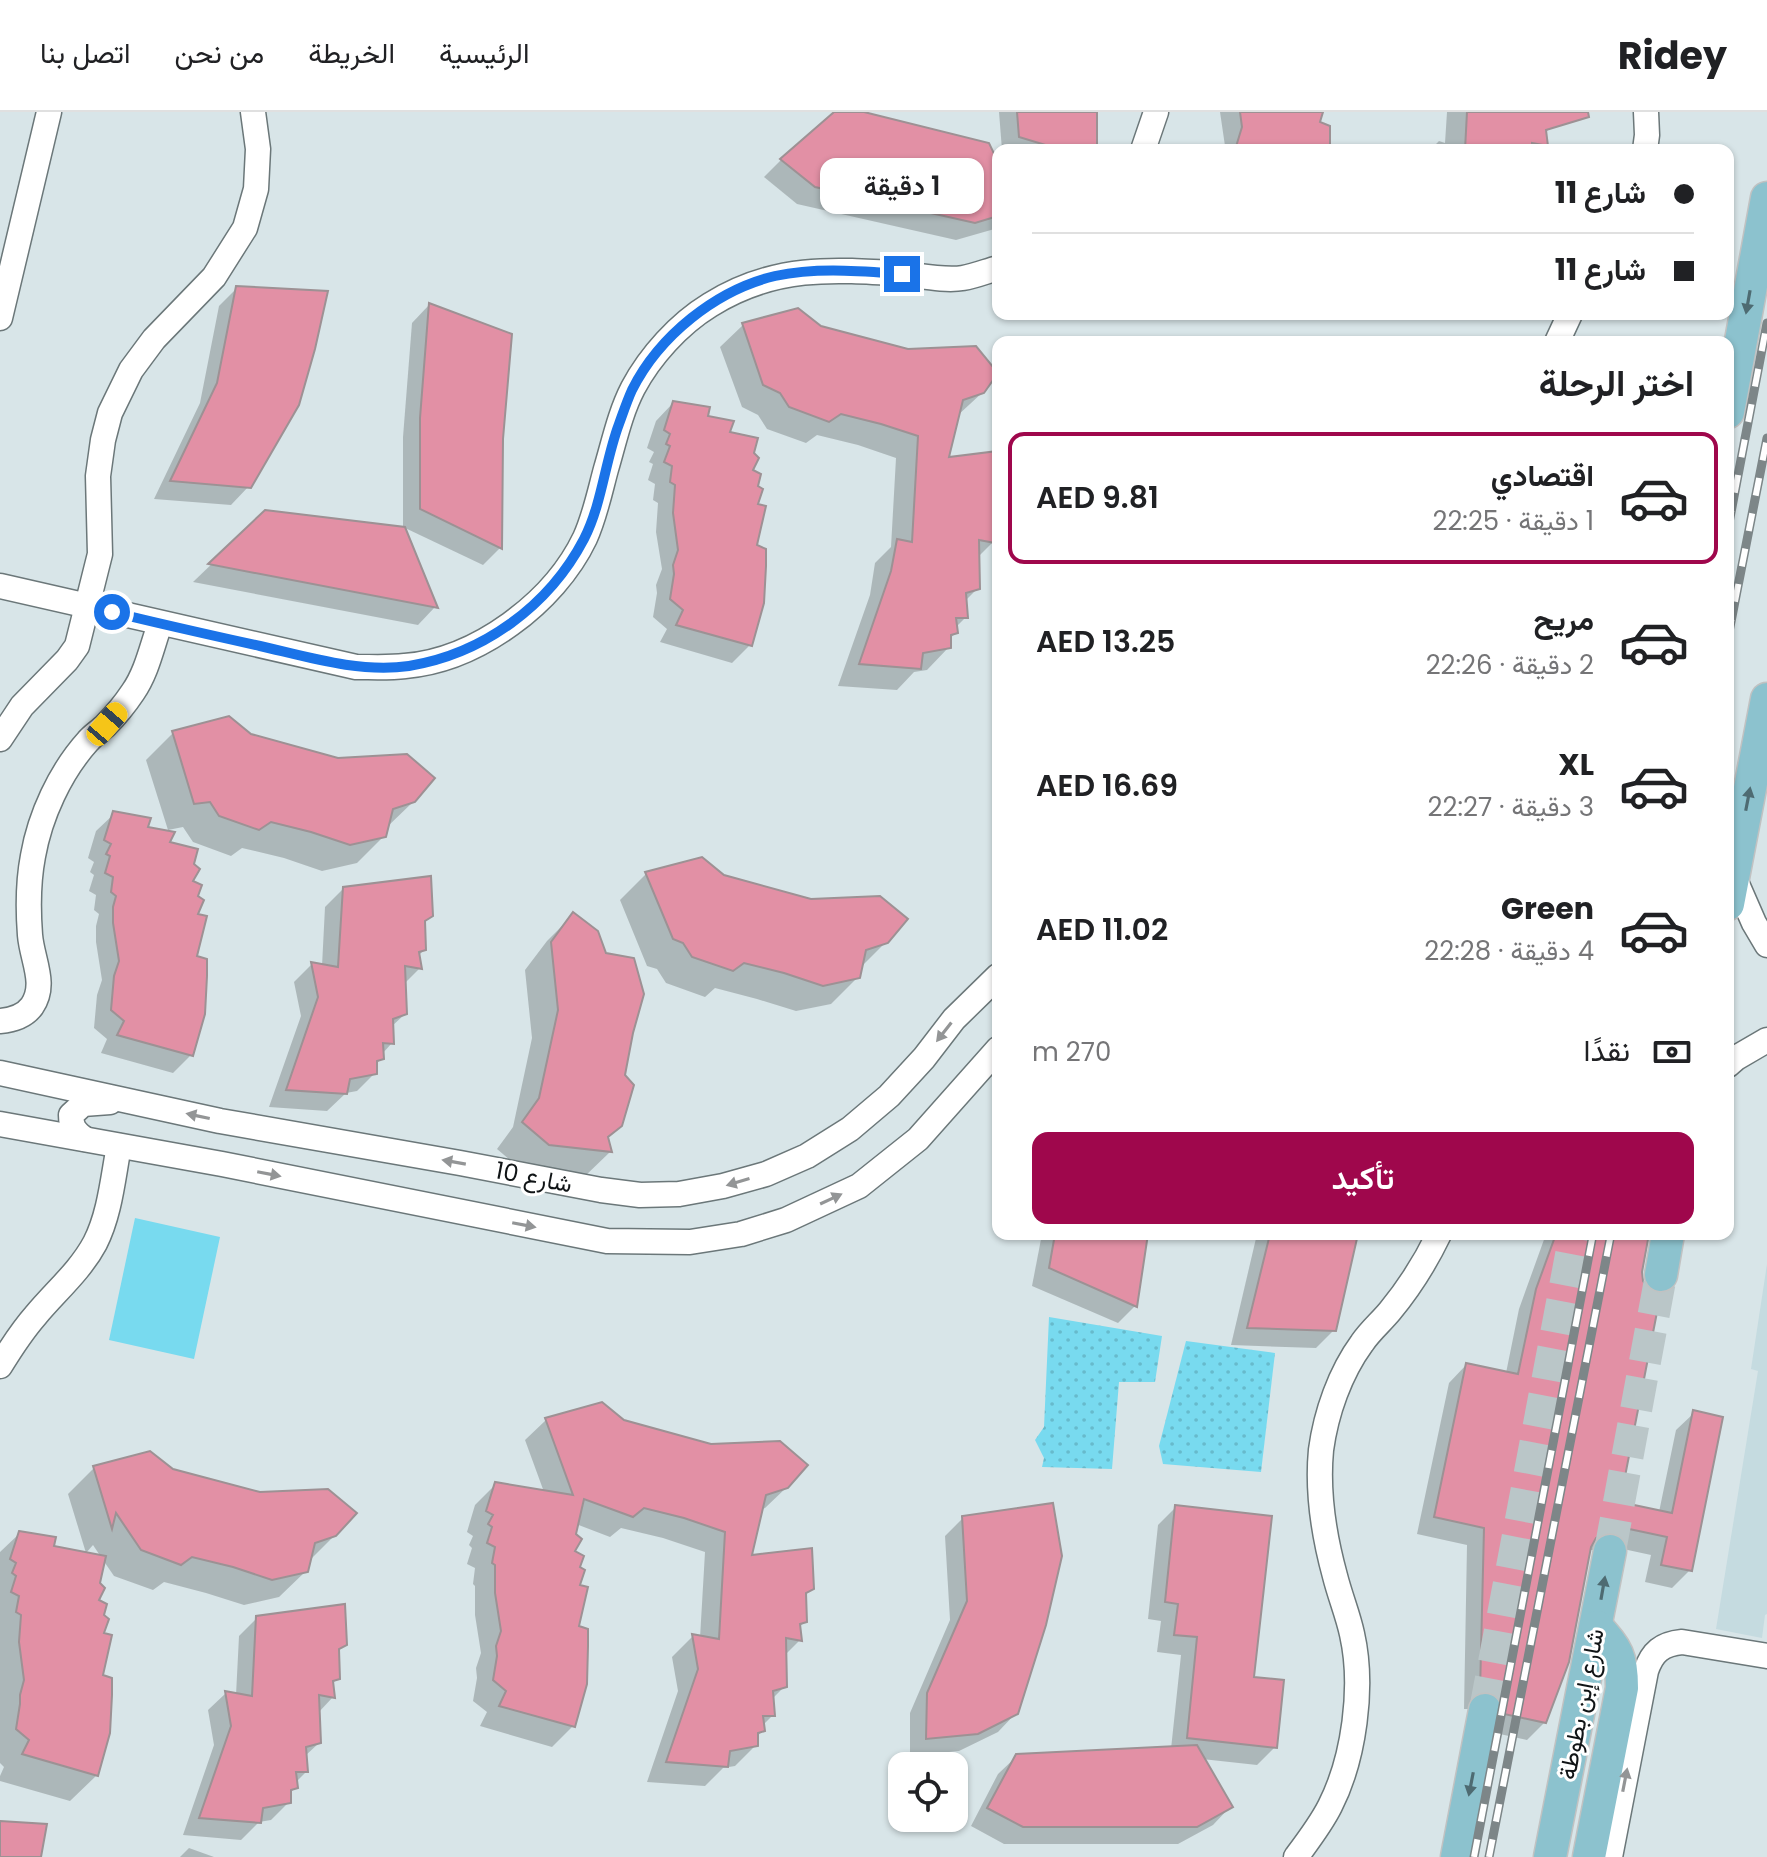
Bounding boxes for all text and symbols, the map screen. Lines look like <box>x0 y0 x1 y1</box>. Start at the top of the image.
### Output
text: Ridey <box>1618 29 1727 82</box>
text: اتصل بنا <box>40 34 130 73</box>
text: من نحن <box>174 34 264 73</box>
text: الخريطة <box>308 34 395 73</box>
text: الرئيسية <box>439 34 529 73</box>
callout: 1 دقيقة <box>820 158 984 214</box>
text: 1 دقيقة <box>864 168 940 204</box>
text: شارع 11 <box>1555 171 1646 214</box>
text: شارع 11 <box>1555 248 1646 291</box>
route end <box>884 256 920 292</box>
one-way arrow <box>1742 290 1754 315</box>
text: اختر الرحلة <box>1539 358 1694 409</box>
text: اقتصادي <box>1491 454 1594 497</box>
icon: car <box>1618 462 1690 534</box>
text: AED 9.81 <box>1036 476 1159 519</box>
text: 1 دقيقة · 22:25 <box>1432 503 1594 539</box>
route start <box>94 594 130 630</box>
text: مريح <box>1534 598 1594 641</box>
icon: car <box>1618 606 1690 678</box>
text: AED 13.25 <box>1036 620 1175 663</box>
text: 2 دقيقة · 22:26 <box>1426 647 1594 683</box>
car <box>82 698 132 750</box>
text: XL <box>1558 743 1594 786</box>
icon: car <box>1618 750 1690 822</box>
text: AED 16.69 <box>1036 764 1178 807</box>
one-way arrow <box>1742 787 1754 812</box>
text: 3 دقيقة · 22:27 <box>1428 789 1594 825</box>
text: Green <box>1501 887 1594 930</box>
icon: car <box>1618 894 1690 966</box>
text: AED 11.02 <box>1036 908 1168 951</box>
text: 4 دقيقة · 22:28 <box>1424 933 1594 969</box>
one-way arrow <box>937 1022 953 1042</box>
text: نقدًا <box>1584 1029 1630 1072</box>
icon: cash <box>1650 1030 1694 1074</box>
text: 270 m <box>1032 1034 1111 1070</box>
one-way arrow <box>186 1109 211 1122</box>
button: تأكيد <box>1032 1132 1694 1224</box>
street label: شارع 10 <box>493 1153 575 1201</box>
one-way arrow <box>442 1155 467 1167</box>
one-way arrow <box>257 1168 282 1180</box>
one-way arrow <box>726 1176 750 1189</box>
one-way arrow <box>820 1192 843 1206</box>
one-way arrow <box>512 1219 537 1231</box>
one-way arrow <box>1598 1576 1610 1601</box>
street label: شارع إبن بطوطة <box>1550 1626 1612 1782</box>
map controls <box>888 1752 968 1832</box>
button: locate <box>888 1752 968 1832</box>
one-way arrow <box>1619 1768 1631 1793</box>
one-way arrow <box>1464 1771 1476 1796</box>

